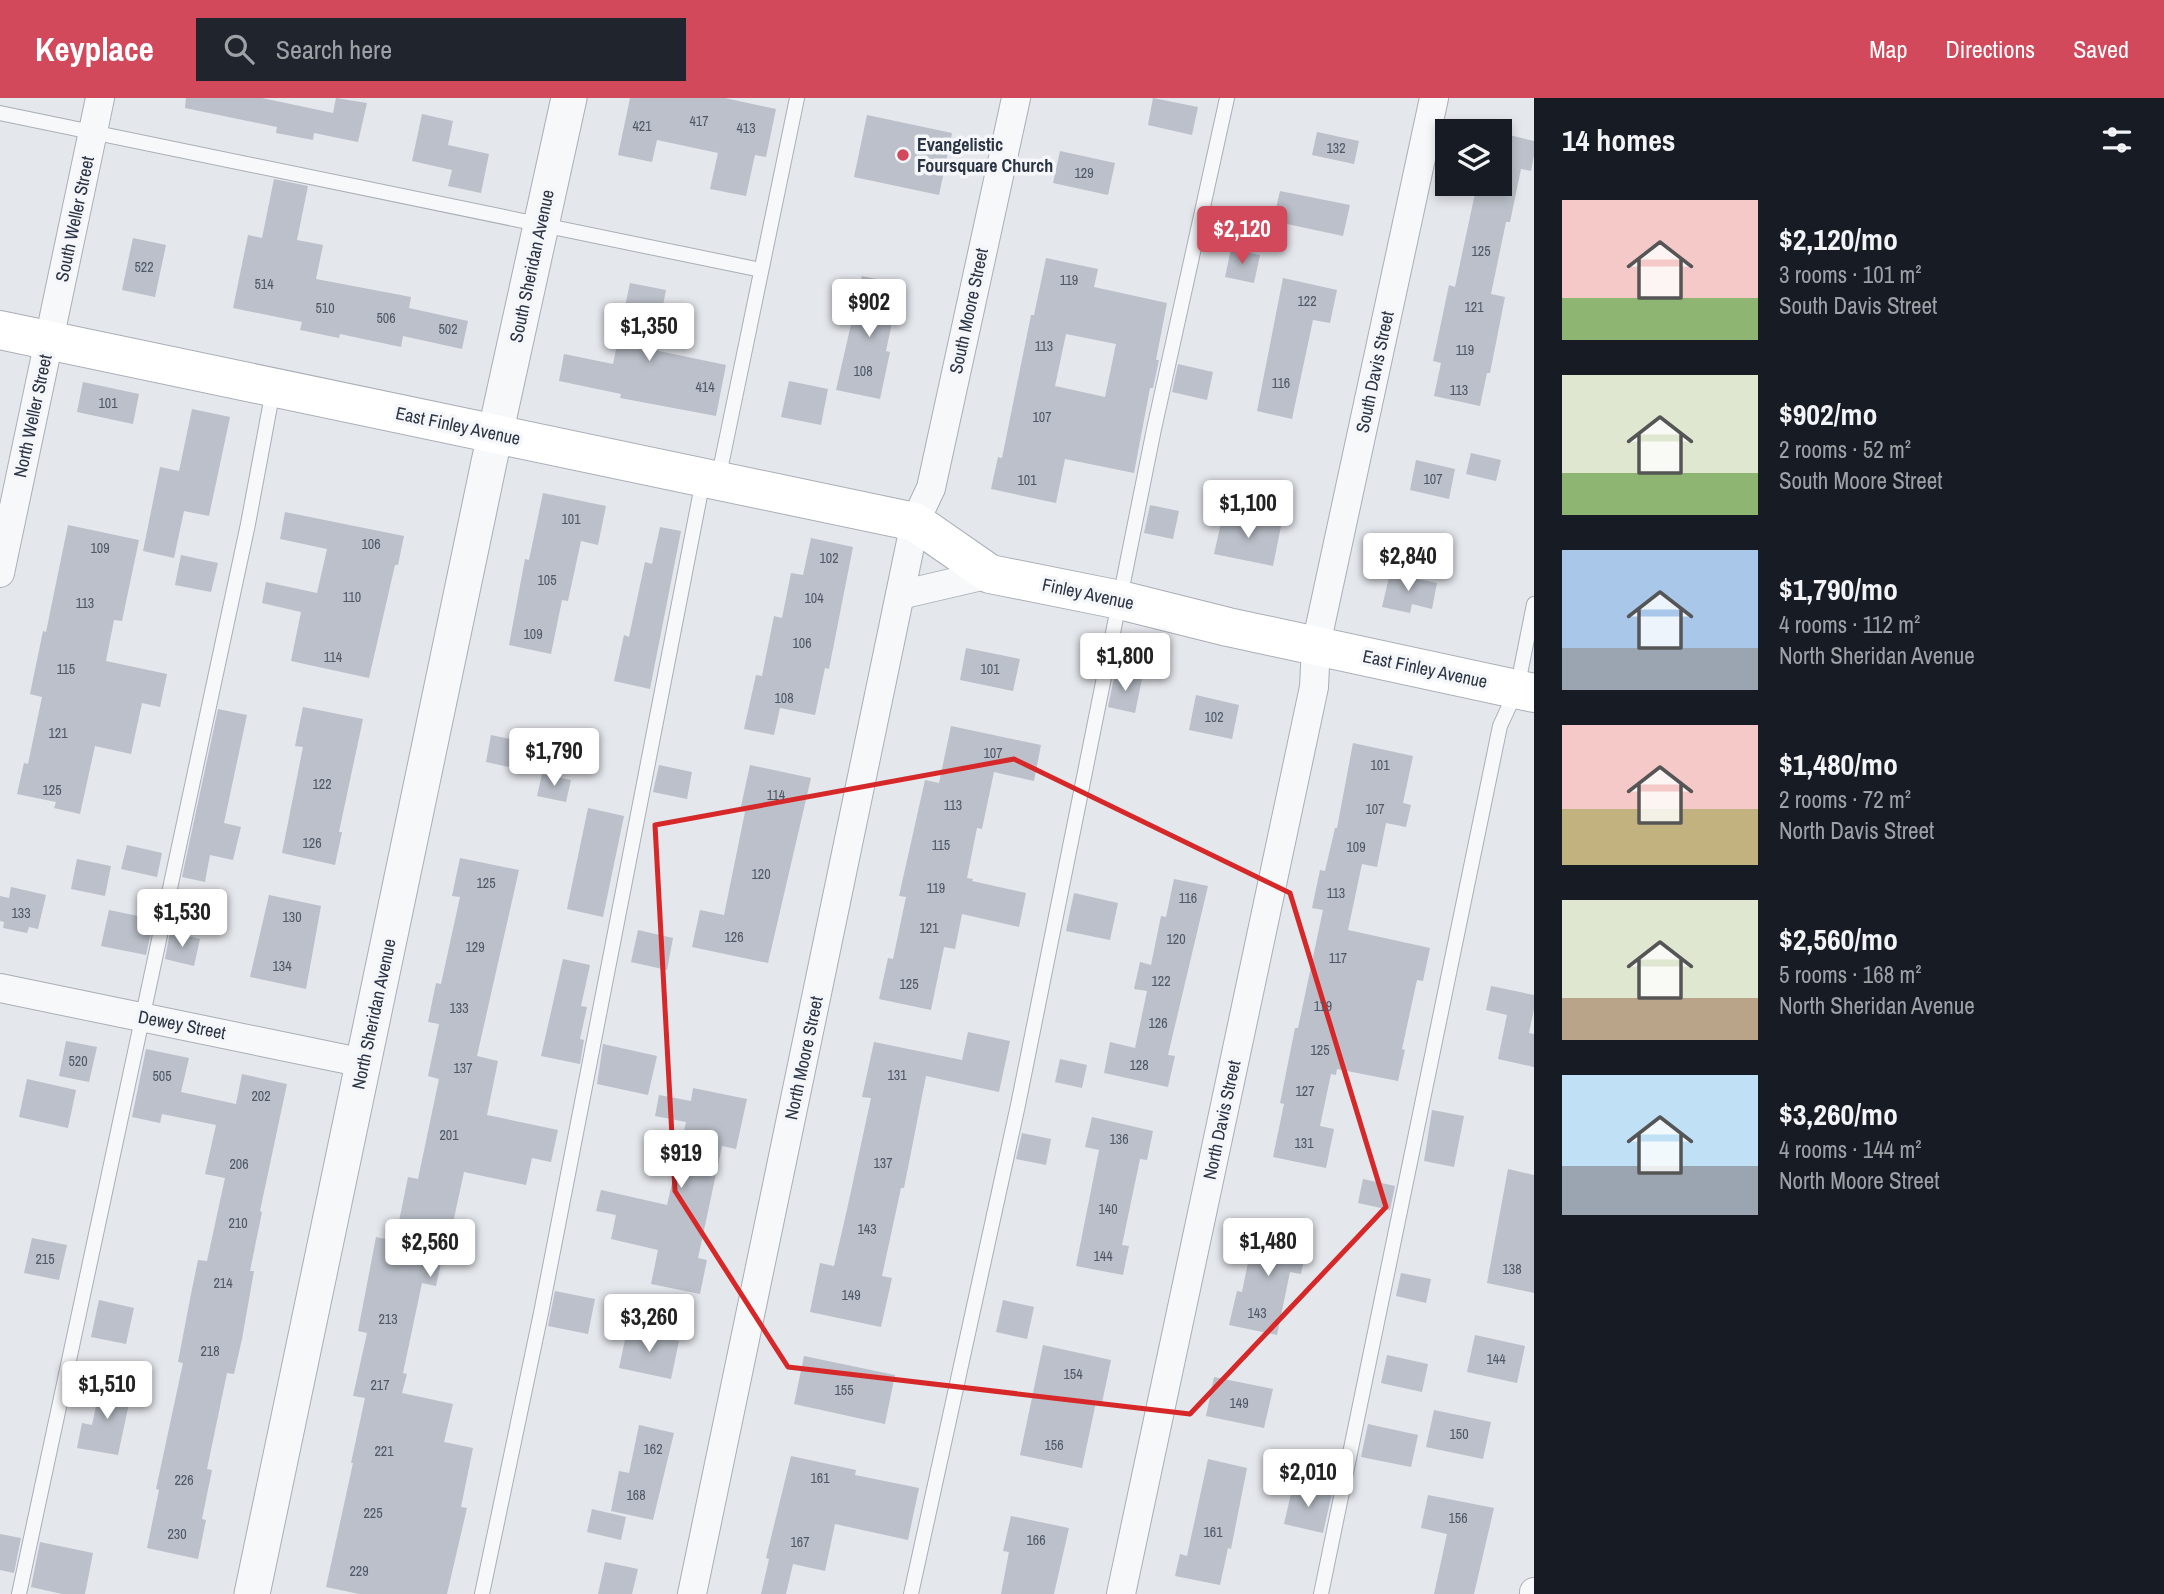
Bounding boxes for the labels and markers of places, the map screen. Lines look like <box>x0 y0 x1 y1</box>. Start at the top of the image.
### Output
place label: Evangelistic Foursquare Church <box>917 132 1053 178</box>
marker: Evangelistic Foursquare Church <box>895 147 911 163</box>
pin: $2,120 <box>1185 206 1299 266</box>
pin: $902 <box>828 280 910 339</box>
pin: $1,350 <box>592 303 706 363</box>
pin: $1,100 <box>1191 480 1305 540</box>
pin: $2,840 <box>1351 533 1465 593</box>
pin: $1,800 <box>1068 634 1182 693</box>
pin: $1,790 <box>497 728 611 788</box>
pin: $1,530 <box>125 890 239 949</box>
pin: $919 <box>640 1130 722 1190</box>
pin: $1,480 <box>1211 1218 1325 1278</box>
pin: $2,560 <box>373 1220 487 1279</box>
pin: $3,260 <box>592 1294 706 1354</box>
pin: $1,510 <box>50 1362 164 1421</box>
pin: $2,010 <box>1251 1450 1365 1509</box>

